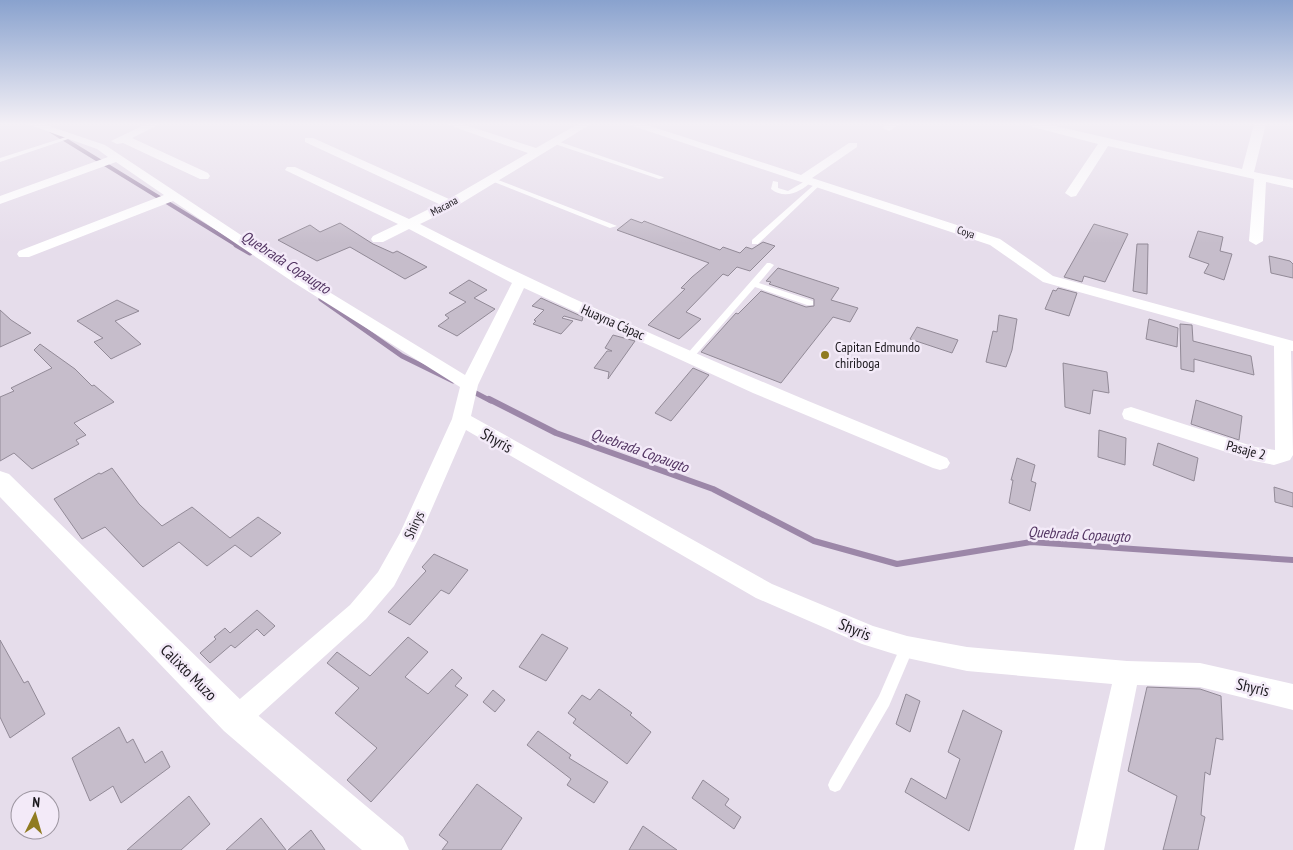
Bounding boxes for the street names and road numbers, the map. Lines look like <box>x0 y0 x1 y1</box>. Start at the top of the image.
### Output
street label: Macana <box>428 193 460 219</box>
street label: Coya <box>955 223 977 241</box>
street label: Huayna Cápac <box>578 300 648 344</box>
street label: Shyris <box>478 423 516 457</box>
street label: Pasaje 2 <box>1224 436 1268 464</box>
street label: Shirys <box>400 508 428 542</box>
street label: Shyris <box>836 614 874 644</box>
street label: Calixto Muzo <box>157 640 221 704</box>
street label: Shyris <box>1235 674 1271 700</box>

